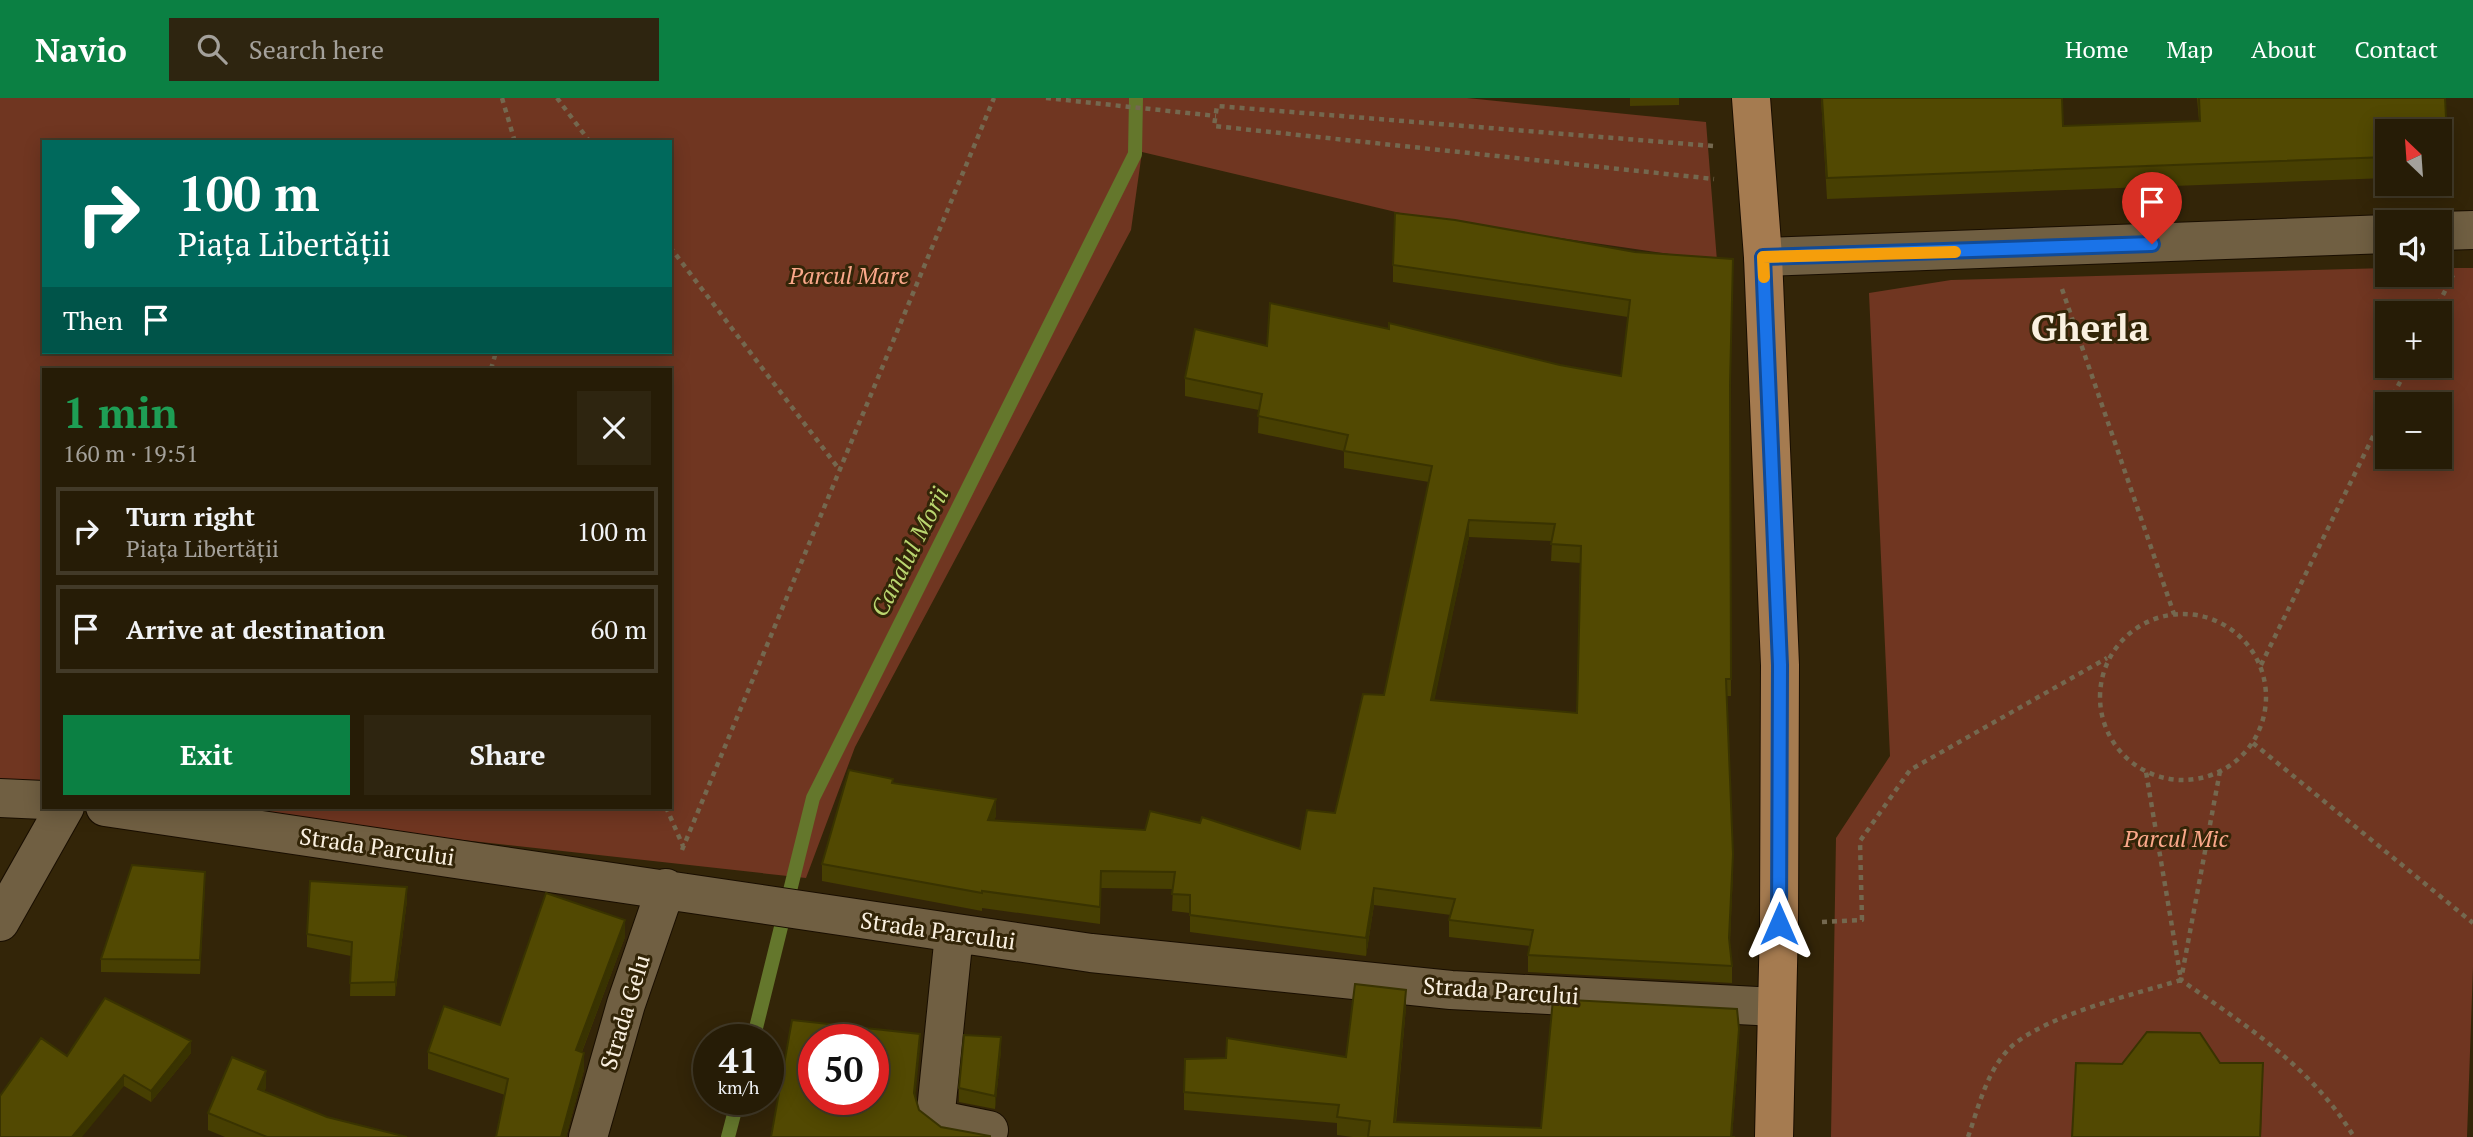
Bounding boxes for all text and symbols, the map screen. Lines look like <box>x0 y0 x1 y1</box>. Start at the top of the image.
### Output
search box <box>169 18 659 81</box>
text: Navio <box>35 28 127 71</box>
icon: search <box>193 30 231 68</box>
text: Search here <box>249 32 384 66</box>
text: Home <box>2065 33 2129 65</box>
text: Map <box>2167 33 2213 65</box>
text: About <box>2251 33 2317 65</box>
text: Contact <box>2355 33 2438 65</box>
north arrow <box>2375 119 2452 196</box>
map controls <box>2375 119 2452 469</box>
text: 100 m <box>178 160 320 225</box>
icon: right <box>63 168 154 259</box>
pin <box>2122 172 2182 244</box>
icon: arrive <box>2133 183 2171 221</box>
button: sound <box>2375 210 2452 287</box>
text: Piața Libertății <box>178 223 391 265</box>
park label: Parcul Mare <box>788 260 909 291</box>
icon: arrive <box>137 301 175 339</box>
button: + <box>2375 301 2452 378</box>
text: Then <box>63 303 123 337</box>
district label: Gherla <box>2031 303 2150 352</box>
text: 1 min <box>63 384 178 440</box>
button: close <box>577 391 651 465</box>
button: − <box>2375 392 2452 469</box>
text: 160 m · 19:51 <box>63 438 198 469</box>
water label: Canalul Morii <box>863 481 956 622</box>
text: Turn right <box>126 499 255 533</box>
icon: right <box>67 512 105 550</box>
text: 100 m <box>577 514 647 548</box>
text: Piața Libertății <box>126 533 279 564</box>
icon: arrive <box>67 610 105 648</box>
text: Arrive at destination <box>126 612 385 646</box>
text: 60 m <box>591 612 647 646</box>
button: Exit <box>63 715 350 795</box>
button: Share <box>364 715 651 795</box>
street label: Strada Parcului <box>297 820 457 873</box>
park label: Parcul Mic <box>2123 823 2228 854</box>
position arrow <box>1742 887 1816 961</box>
street label: Strada Parcului <box>858 904 1018 957</box>
street label: Strada Gelu <box>592 951 657 1073</box>
street label: Strada Parcului <box>1422 970 1580 1011</box>
speed limit sign: 50 <box>798 1024 889 1115</box>
text: 41 <box>719 1037 758 1083</box>
text: km/h <box>718 1075 759 1099</box>

